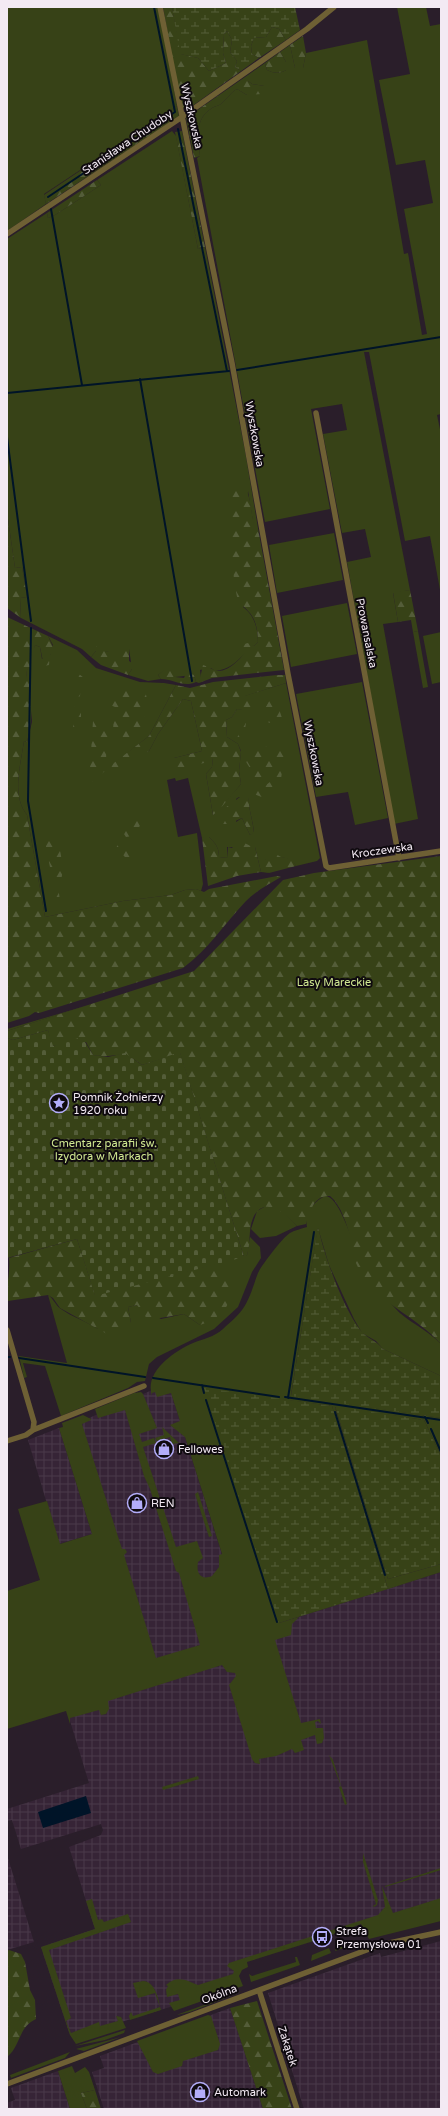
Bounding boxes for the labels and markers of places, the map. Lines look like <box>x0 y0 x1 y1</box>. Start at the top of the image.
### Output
place label: Pomnik Żołnierzy 1920 roku <box>73 1091 163 1117</box>
place icon: Pomnik Żołnierzy 1920 roku <box>48 1092 70 1114</box>
shop icon: Fellowes <box>153 1438 175 1460</box>
place label: Fellowes <box>178 1443 223 1456</box>
shop icon: REN <box>126 1492 148 1514</box>
place label: REN <box>151 1497 175 1510</box>
place label: Strefa Przemysłowa 01 <box>336 1925 421 1951</box>
bus stop icon: Strefa Przemysłowa 01 <box>311 1926 333 1948</box>
shop icon: Automark <box>189 2081 211 2103</box>
place label: Automark <box>214 2086 266 2099</box>

